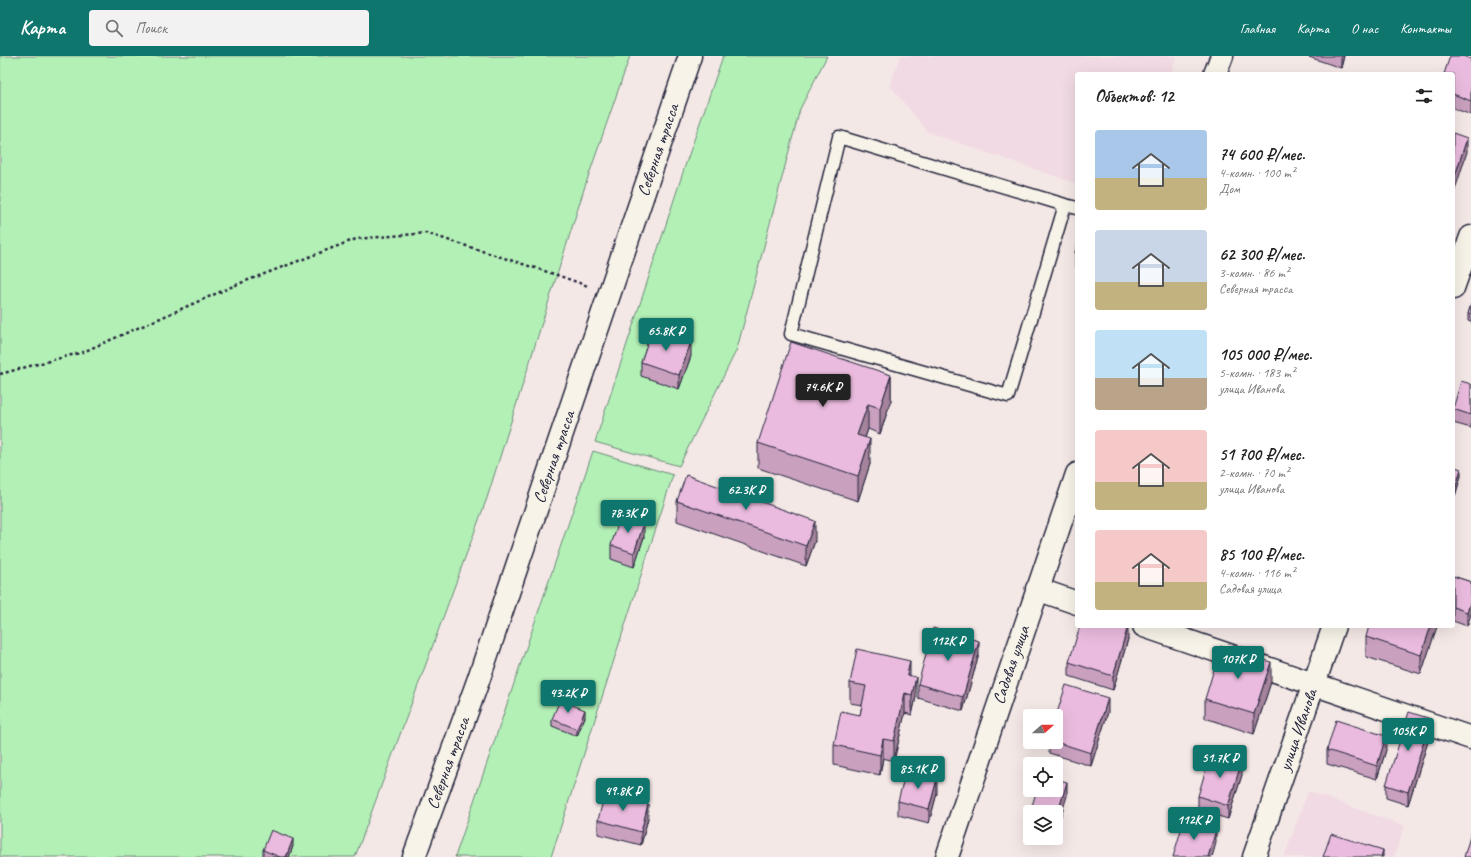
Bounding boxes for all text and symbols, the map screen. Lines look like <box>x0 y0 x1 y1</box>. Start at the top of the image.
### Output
search box <box>89 10 369 46</box>
text: Карта <box>20 16 65 40</box>
icon: search <box>103 17 125 39</box>
text: Поиск <box>135 19 167 38</box>
text: Главная <box>1240 20 1275 37</box>
text: Карта <box>1297 20 1329 37</box>
text: О нас <box>1351 20 1378 37</box>
text: Контакты <box>1400 20 1451 37</box>
icon: filters <box>1413 85 1435 107</box>
text: Объектов: 12 <box>1095 86 1174 107</box>
street label: Северная трасса <box>632 99 684 199</box>
text: 74 600 ₽/мес. <box>1219 144 1305 165</box>
icon: home <box>1127 146 1175 194</box>
text: 4-комн. · 100 m² <box>1219 165 1295 181</box>
text: Дом <box>1219 181 1240 197</box>
text: 62 300 ₽/мес. <box>1219 244 1305 265</box>
icon: home <box>1127 246 1175 294</box>
text: 3-комн. · 86 m² <box>1219 265 1289 281</box>
text: Северная трасса <box>1219 281 1293 297</box>
pin: 65.8K ₽ <box>629 318 703 352</box>
text: 65.8K ₽ <box>648 323 684 339</box>
text: 105 000 ₽/мес. <box>1219 344 1312 365</box>
icon: home <box>1127 346 1175 394</box>
text: 5-комн. · 183 m² <box>1219 365 1295 381</box>
pin: 74.6K ₽ <box>786 374 860 408</box>
text: 74.6K ₽ <box>805 379 841 395</box>
text: улица Иванова <box>1219 381 1284 397</box>
street label: Северная трасса <box>528 406 580 506</box>
text: 51 700 ₽/мес. <box>1219 444 1304 465</box>
icon: home <box>1127 446 1175 494</box>
text: 2-комн. · 70 m² <box>1219 465 1289 481</box>
pin: 62.3K ₽ <box>709 477 783 511</box>
text: улица Иванова <box>1219 481 1284 497</box>
text: 62.3K ₽ <box>728 482 764 498</box>
pin: 78.3K ₽ <box>591 500 665 534</box>
text: 78.3K ₽ <box>610 505 646 521</box>
text: 85 100 ₽/мес. <box>1219 544 1304 565</box>
icon: home <box>1127 546 1175 594</box>
text: 4-комн. · 116 m² <box>1219 565 1295 581</box>
text: Садовая улица <box>1219 581 1281 597</box>
street label: Садовая улица <box>988 622 1035 707</box>
pin: 112K ₽ <box>915 628 981 662</box>
text: 112K ₽ <box>931 633 965 649</box>
pin: 107K ₽ <box>1205 646 1271 680</box>
text: 107K ₽ <box>1221 651 1255 667</box>
pin: 43.2K ₽ <box>531 680 605 714</box>
street label: улица Иванова <box>1274 684 1322 775</box>
text: 43.2K ₽ <box>550 685 586 701</box>
north arrow <box>1023 709 1063 749</box>
map controls <box>1023 709 1063 845</box>
street label: Северная трасса <box>422 712 475 812</box>
pin: 105K ₽ <box>1375 718 1441 752</box>
text: 105K ₽ <box>1391 723 1425 739</box>
pin: 51.7K ₽ <box>1183 745 1257 779</box>
text: 51.7K ₽ <box>1202 750 1238 766</box>
pin: 85.1K ₽ <box>881 756 955 790</box>
button: locate <box>1023 757 1063 797</box>
text: 85.1K ₽ <box>900 761 936 777</box>
pin: 49.8K ₽ <box>586 778 660 812</box>
text: 49.8K ₽ <box>605 783 641 799</box>
button: layers <box>1023 805 1063 845</box>
pin: 112K ₽ <box>1161 807 1227 841</box>
text: 112K ₽ <box>1177 812 1211 828</box>

